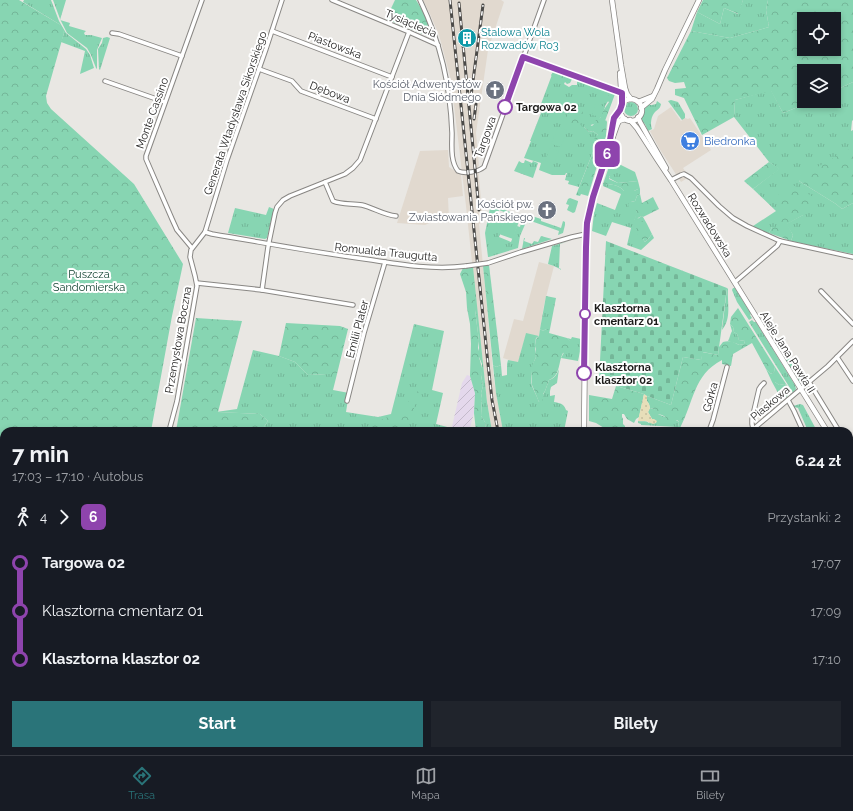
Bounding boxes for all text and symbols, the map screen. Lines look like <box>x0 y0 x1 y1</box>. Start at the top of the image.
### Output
street label: Tysiąclecia <box>383 7 439 40</box>
map controls <box>797 12 841 108</box>
button: locate <box>797 12 841 56</box>
place label: Stalowa Wola Rozwadów Ro3 <box>481 26 559 52</box>
building icon: Stalowa Wola Rozwadów Ro3 <box>456 27 478 49</box>
street label: Generała Władysława Sikorskiego <box>201 29 270 197</box>
street label: Piastowska <box>306 29 363 62</box>
button: layers <box>797 64 841 108</box>
street label: Monte Cassino <box>134 75 172 151</box>
place label: Kościół Adwentystów Dnia Siódmego <box>373 78 481 104</box>
street label: Dębowa <box>308 79 352 106</box>
church icon: Kościół Adwentystów Dnia Siódmego <box>484 79 506 101</box>
marker: Targowa 02 <box>497 99 513 115</box>
place label: Targowa 02 <box>516 101 577 114</box>
street label: Targowa <box>472 115 499 160</box>
supermarket icon: Biedronka <box>679 130 701 152</box>
place label: Biedronka <box>704 135 755 148</box>
line badge: 6 <box>594 141 620 167</box>
text: 6 <box>603 146 611 162</box>
street label: Rozwadowska <box>685 191 734 260</box>
place label: Kościół pw. Zwiastowania Pańskiego <box>409 198 533 224</box>
church icon: Kościół pw. Zwiastowania Pańskiego <box>536 199 558 221</box>
street label: Romualda Traugutta <box>334 241 438 264</box>
park label: Puszcza Sandomierska <box>53 268 125 294</box>
street label: Przemysłowa Boczna <box>163 286 194 395</box>
street label: Emilii Plater <box>344 299 371 360</box>
place label: Klasztorna cmentarz 01 <box>594 302 659 328</box>
marker: Klasztorna cmentarz 01 <box>579 308 591 320</box>
street label: Aleje Jana Pawła II <box>757 309 818 395</box>
place label: Klasztorna klasztor 02 <box>595 361 652 387</box>
marker: Klasztorna klasztor 02 <box>576 365 592 381</box>
street label: Górka <box>700 381 721 413</box>
street label: Piaskowa <box>748 383 793 424</box>
text: 7 min <box>12 441 69 467</box>
text: 6.24 zł <box>795 452 841 470</box>
text: 17:03 – 17:10 · Autobus <box>12 469 143 484</box>
icon: walk <box>12 506 34 528</box>
icon: forward <box>53 506 75 528</box>
text: 6 <box>89 509 98 525</box>
text: 4 <box>40 510 47 525</box>
text: Przystanki: 2 <box>768 510 841 525</box>
text: Targowa 02 <box>42 554 125 572</box>
text: 17:07 <box>811 556 841 571</box>
text: Klasztorna cmentarz 01 <box>42 602 203 620</box>
text: 17:09 <box>811 604 841 619</box>
text: Klasztorna klasztor 02 <box>42 650 200 668</box>
text: 17:10 <box>813 652 841 667</box>
button: Start <box>12 701 423 747</box>
button: Bilety <box>431 701 841 747</box>
tab: Trasa <box>128 765 155 802</box>
tab: Mapa <box>411 765 440 802</box>
tab: Bilety <box>696 765 725 802</box>

